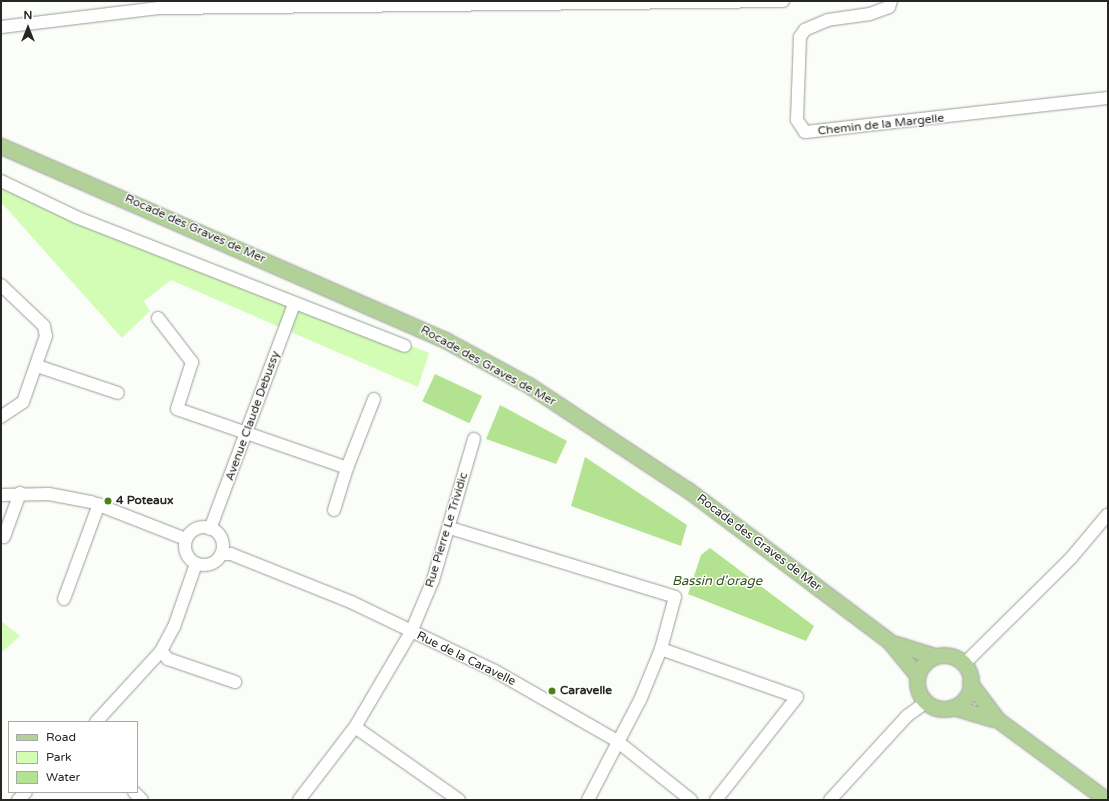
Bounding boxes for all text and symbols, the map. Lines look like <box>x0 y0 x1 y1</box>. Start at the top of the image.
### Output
north arrow <box>8 8 48 48</box>
text: N <box>24 9 32 22</box>
street label: Chemin de la Margelle <box>817 111 945 139</box>
street label: Rocade des Graves de Mer <box>123 191 267 267</box>
street label: Rocade des Graves de Mer <box>418 323 558 409</box>
street label: Avenue Claude Debussy <box>223 349 283 483</box>
street label: Rue Pierre Le Trividic <box>423 471 471 589</box>
street label: Rocade des Graves de Mer <box>694 491 824 595</box>
place label: 4 Poteaux <box>116 494 173 508</box>
marker: 4 Poteaux <box>103 496 113 506</box>
water label: Bassin d'orage <box>672 573 762 589</box>
street label: Rue de la Caravelle <box>414 629 518 689</box>
place label: Caravelle <box>560 684 612 698</box>
marker: Caravelle <box>547 686 557 696</box>
legend <box>8 721 138 793</box>
text: Road <box>46 730 76 744</box>
text: Park <box>46 750 72 764</box>
text: Water <box>46 770 80 784</box>

